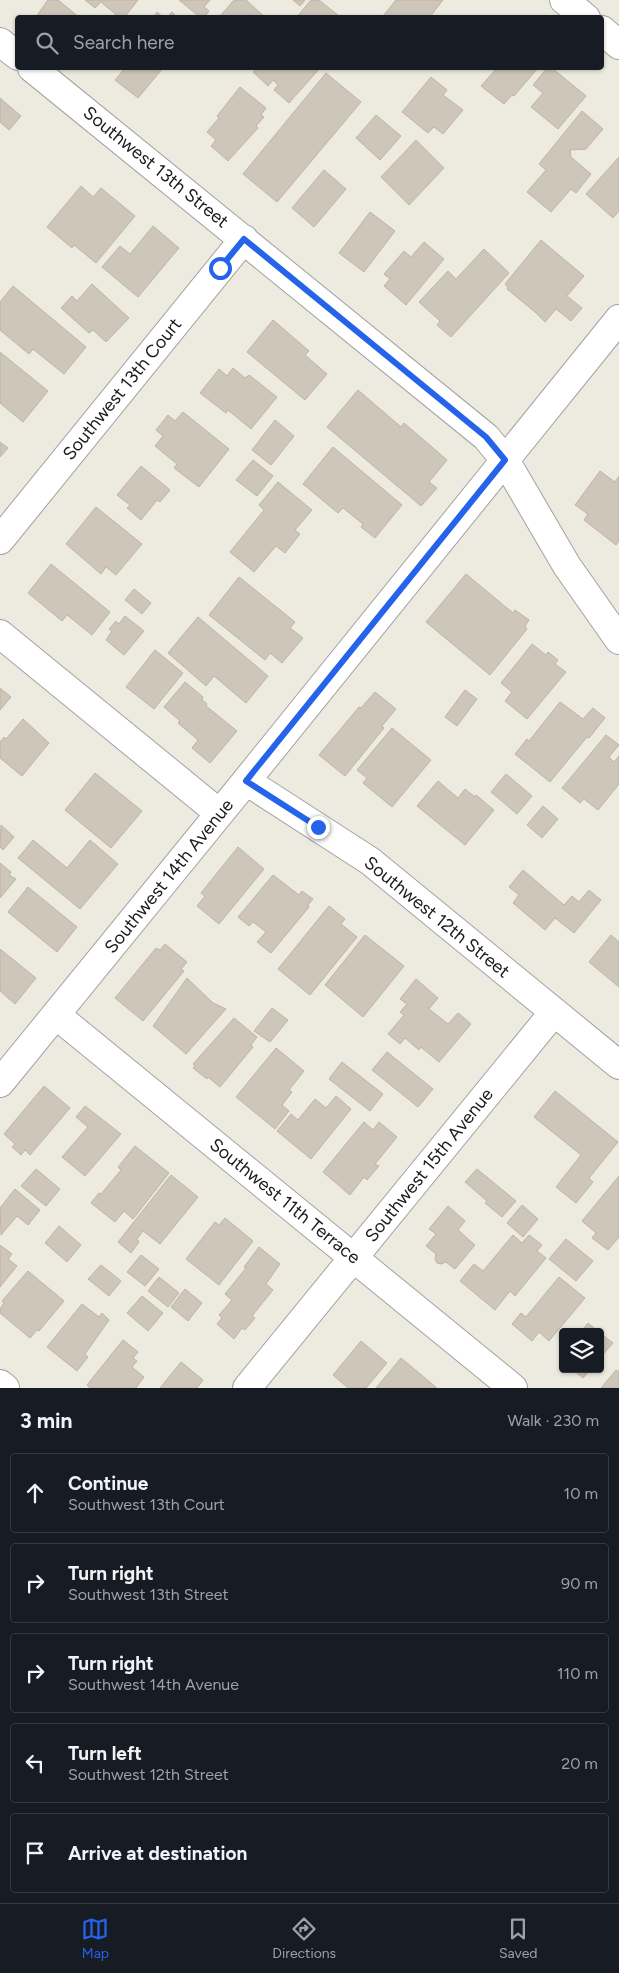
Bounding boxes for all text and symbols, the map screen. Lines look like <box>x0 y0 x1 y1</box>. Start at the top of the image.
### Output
search box <box>15 15 604 70</box>
icon: search <box>33 29 61 57</box>
text: Search here <box>73 31 175 54</box>
street label: Southwest 13th Street <box>79 102 233 232</box>
route start <box>209 257 232 280</box>
street label: Southwest 13th Court <box>58 313 186 465</box>
street label: Southwest 14th Avenue <box>100 794 238 958</box>
route end <box>307 816 330 839</box>
street label: Southwest 12th Street <box>360 852 514 983</box>
street label: Southwest 15th Avenue <box>360 1084 498 1246</box>
street label: Southwest 11th Terrace <box>205 1133 365 1269</box>
map controls <box>559 1328 604 1373</box>
button: layers <box>559 1328 604 1373</box>
text: 3 min <box>20 1408 72 1433</box>
text: Walk · 230 m <box>507 1411 599 1430</box>
text: Continue <box>68 1472 148 1495</box>
icon: ahead <box>21 1479 49 1507</box>
text: 10 m <box>564 1484 598 1503</box>
text: Southwest 13th Court <box>68 1495 225 1514</box>
text: Turn right <box>68 1562 154 1585</box>
icon: right <box>21 1569 49 1597</box>
text: 90 m <box>561 1574 598 1593</box>
text: Southwest 13th Street <box>68 1585 228 1604</box>
text: Turn right <box>68 1652 154 1675</box>
icon: right <box>21 1659 49 1687</box>
text: 110 m <box>557 1664 598 1683</box>
text: Southwest 14th Avenue <box>68 1675 239 1694</box>
text: Turn left <box>68 1742 142 1765</box>
icon: left <box>21 1749 49 1777</box>
text: 20 m <box>561 1754 598 1773</box>
text: Southwest 12th Street <box>68 1765 229 1784</box>
icon: arrive <box>21 1839 49 1867</box>
text: Arrive at destination <box>68 1842 247 1865</box>
tab: Map <box>81 1915 109 1962</box>
tab: Directions <box>272 1915 336 1962</box>
tab: Saved <box>499 1915 538 1962</box>

